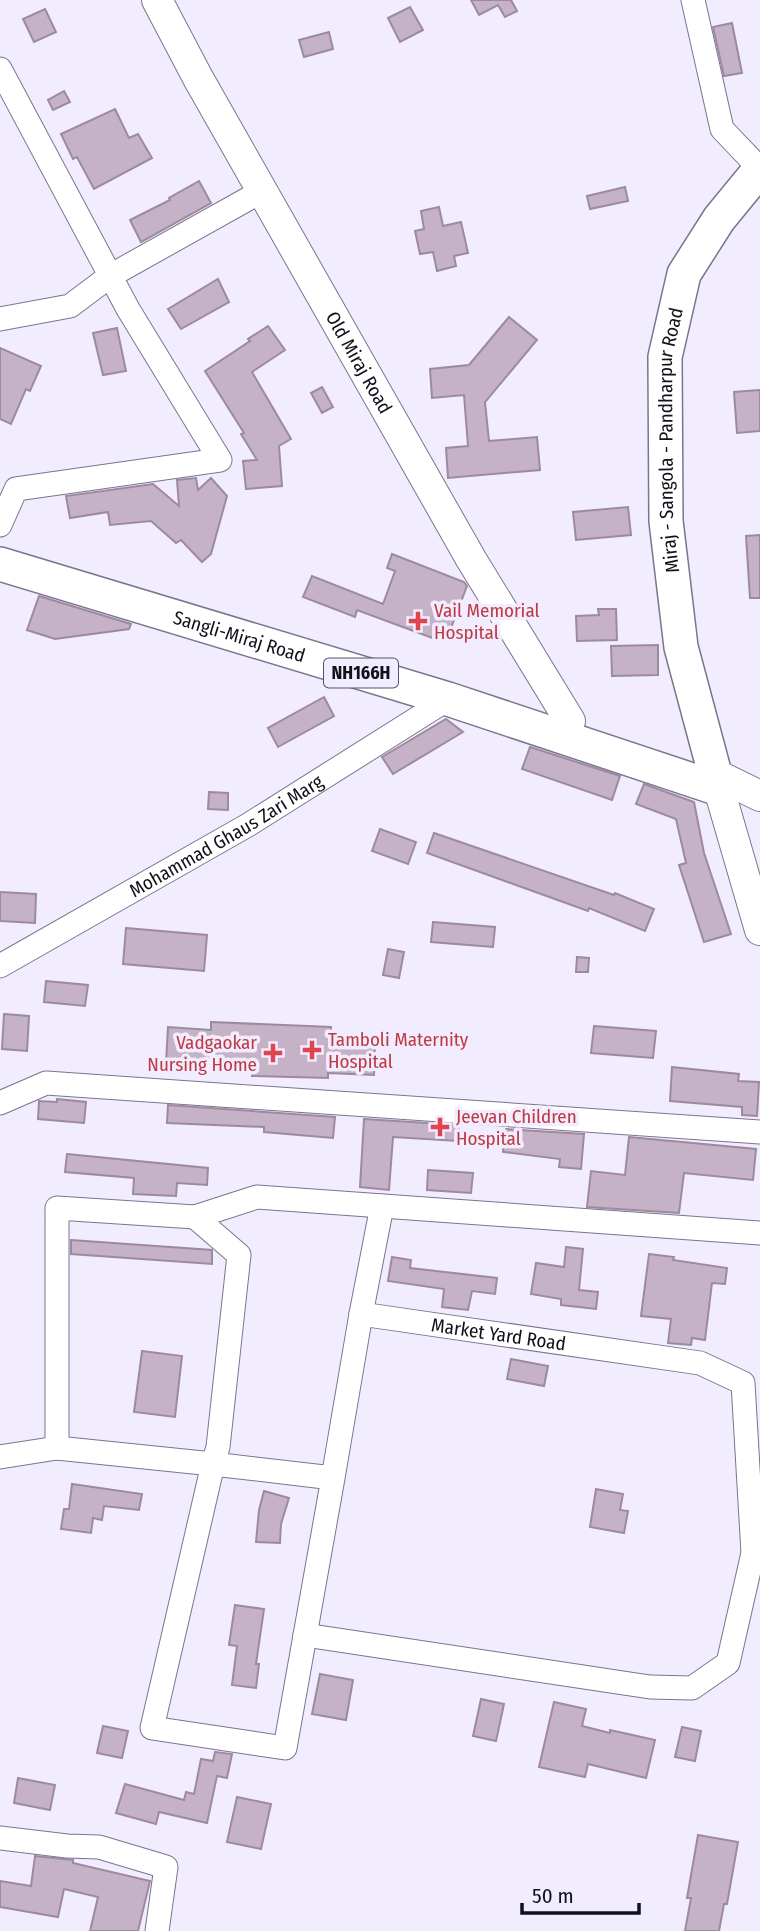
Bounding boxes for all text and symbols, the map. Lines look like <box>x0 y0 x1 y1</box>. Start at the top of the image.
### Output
street label: Miraj - Sangola - Pandharpur Road <box>654 305 688 574</box>
street label: Old Miraj Road <box>321 307 397 418</box>
place label: Vail Memorial Hospital <box>434 599 540 644</box>
street label: Sangli-Miraj Road <box>170 606 308 667</box>
marker: Vail Memorial Hospital <box>408 611 428 631</box>
road number: NH166H <box>324 658 398 688</box>
street label: Mohammad Ghaus Zari Marg <box>125 770 327 902</box>
place label: Tamboli Maternity Hospital <box>328 1028 469 1073</box>
place label: Vadgaokar Nursing Home <box>147 1031 257 1076</box>
marker: Tamboli Maternity Hospital <box>302 1040 322 1060</box>
marker: Vadgaokar Nursing Home <box>263 1043 283 1063</box>
place label: Jeevan Children Hospital <box>456 1105 577 1150</box>
marker: Jeevan Children Hospital <box>430 1117 450 1137</box>
street label: Market Yard Road <box>430 1313 567 1355</box>
scale bar <box>522 1871 639 1915</box>
text: 50 m <box>532 1883 574 1909</box>

